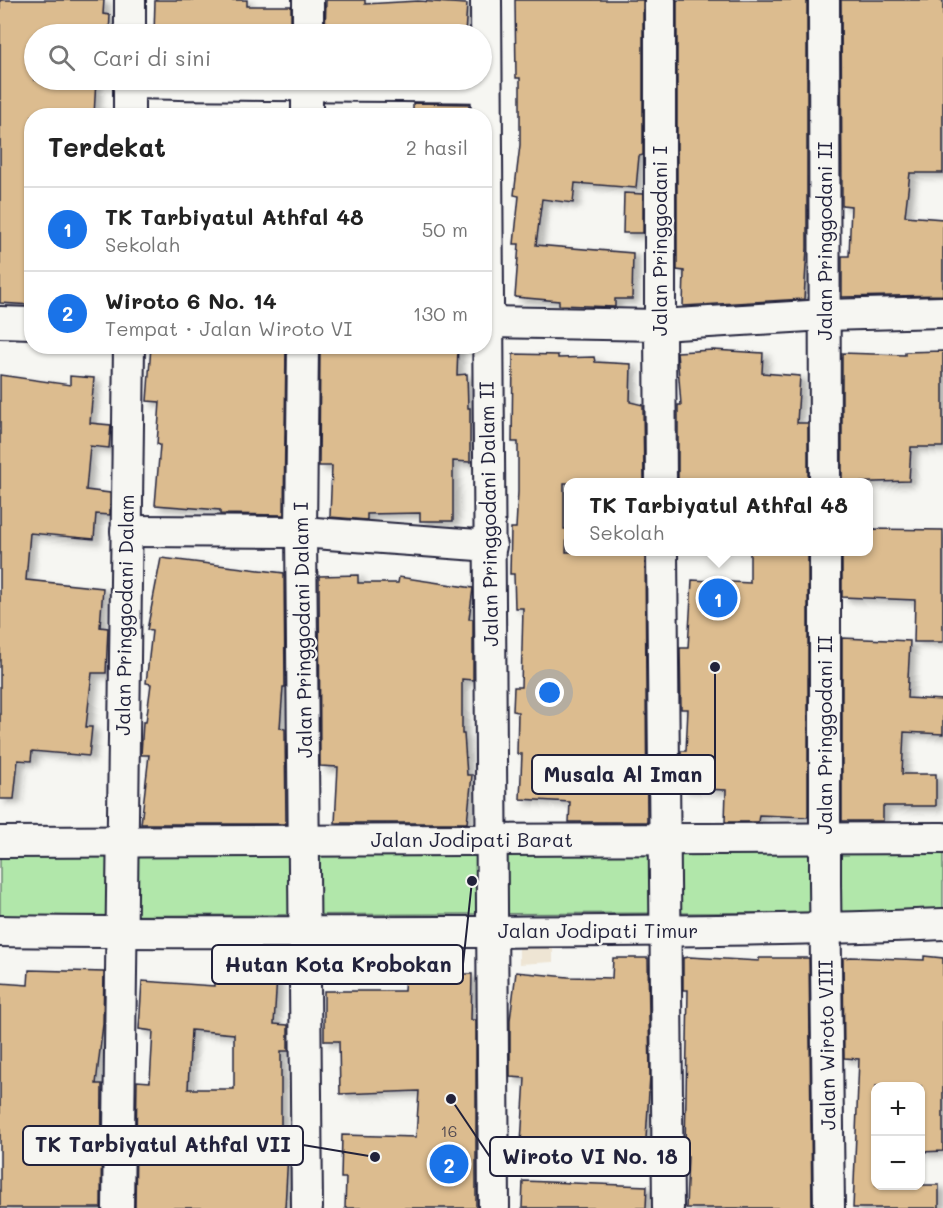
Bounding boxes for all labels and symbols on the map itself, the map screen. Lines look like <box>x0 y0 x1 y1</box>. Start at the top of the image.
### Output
street label: Jalan Pringgodani II <box>811 141 837 341</box>
street label: Jalan Pringgodani I <box>646 146 672 336</box>
street label: Jalan Pringgodani Dalam II <box>473 381 503 647</box>
street label: Jalan Pringgodani Dalam <box>109 494 139 736</box>
street label: Jalan Pringgodani Dalam I <box>287 501 317 758</box>
pin: 1 <box>698 576 738 620</box>
street label: Jalan Pringgodani II <box>811 635 837 835</box>
your location <box>535 678 564 707</box>
callout: Musala Al Iman <box>532 755 715 794</box>
text: Musala Al Iman <box>544 760 702 787</box>
street label: Jalan Jodipati Barat <box>371 826 573 852</box>
street label: Jalan Jodipati Timur <box>498 917 698 943</box>
callout: Hutan Kota Krobokan <box>212 945 463 984</box>
text: Hutan Kota Krobokan <box>225 950 452 977</box>
street label: Jalan Wiroto VIII <box>812 959 840 1130</box>
house number: 16 <box>441 1120 457 1141</box>
callout: TK Tarbiyatul Athfal VII <box>23 1126 303 1165</box>
text: TK Tarbiyatul Athfal VII <box>35 1130 291 1158</box>
callout: Wiroto VI No. 18 <box>490 1137 690 1176</box>
pin: 2 <box>430 1142 468 1186</box>
text: Wiroto VI No. 18 <box>502 1142 678 1169</box>

